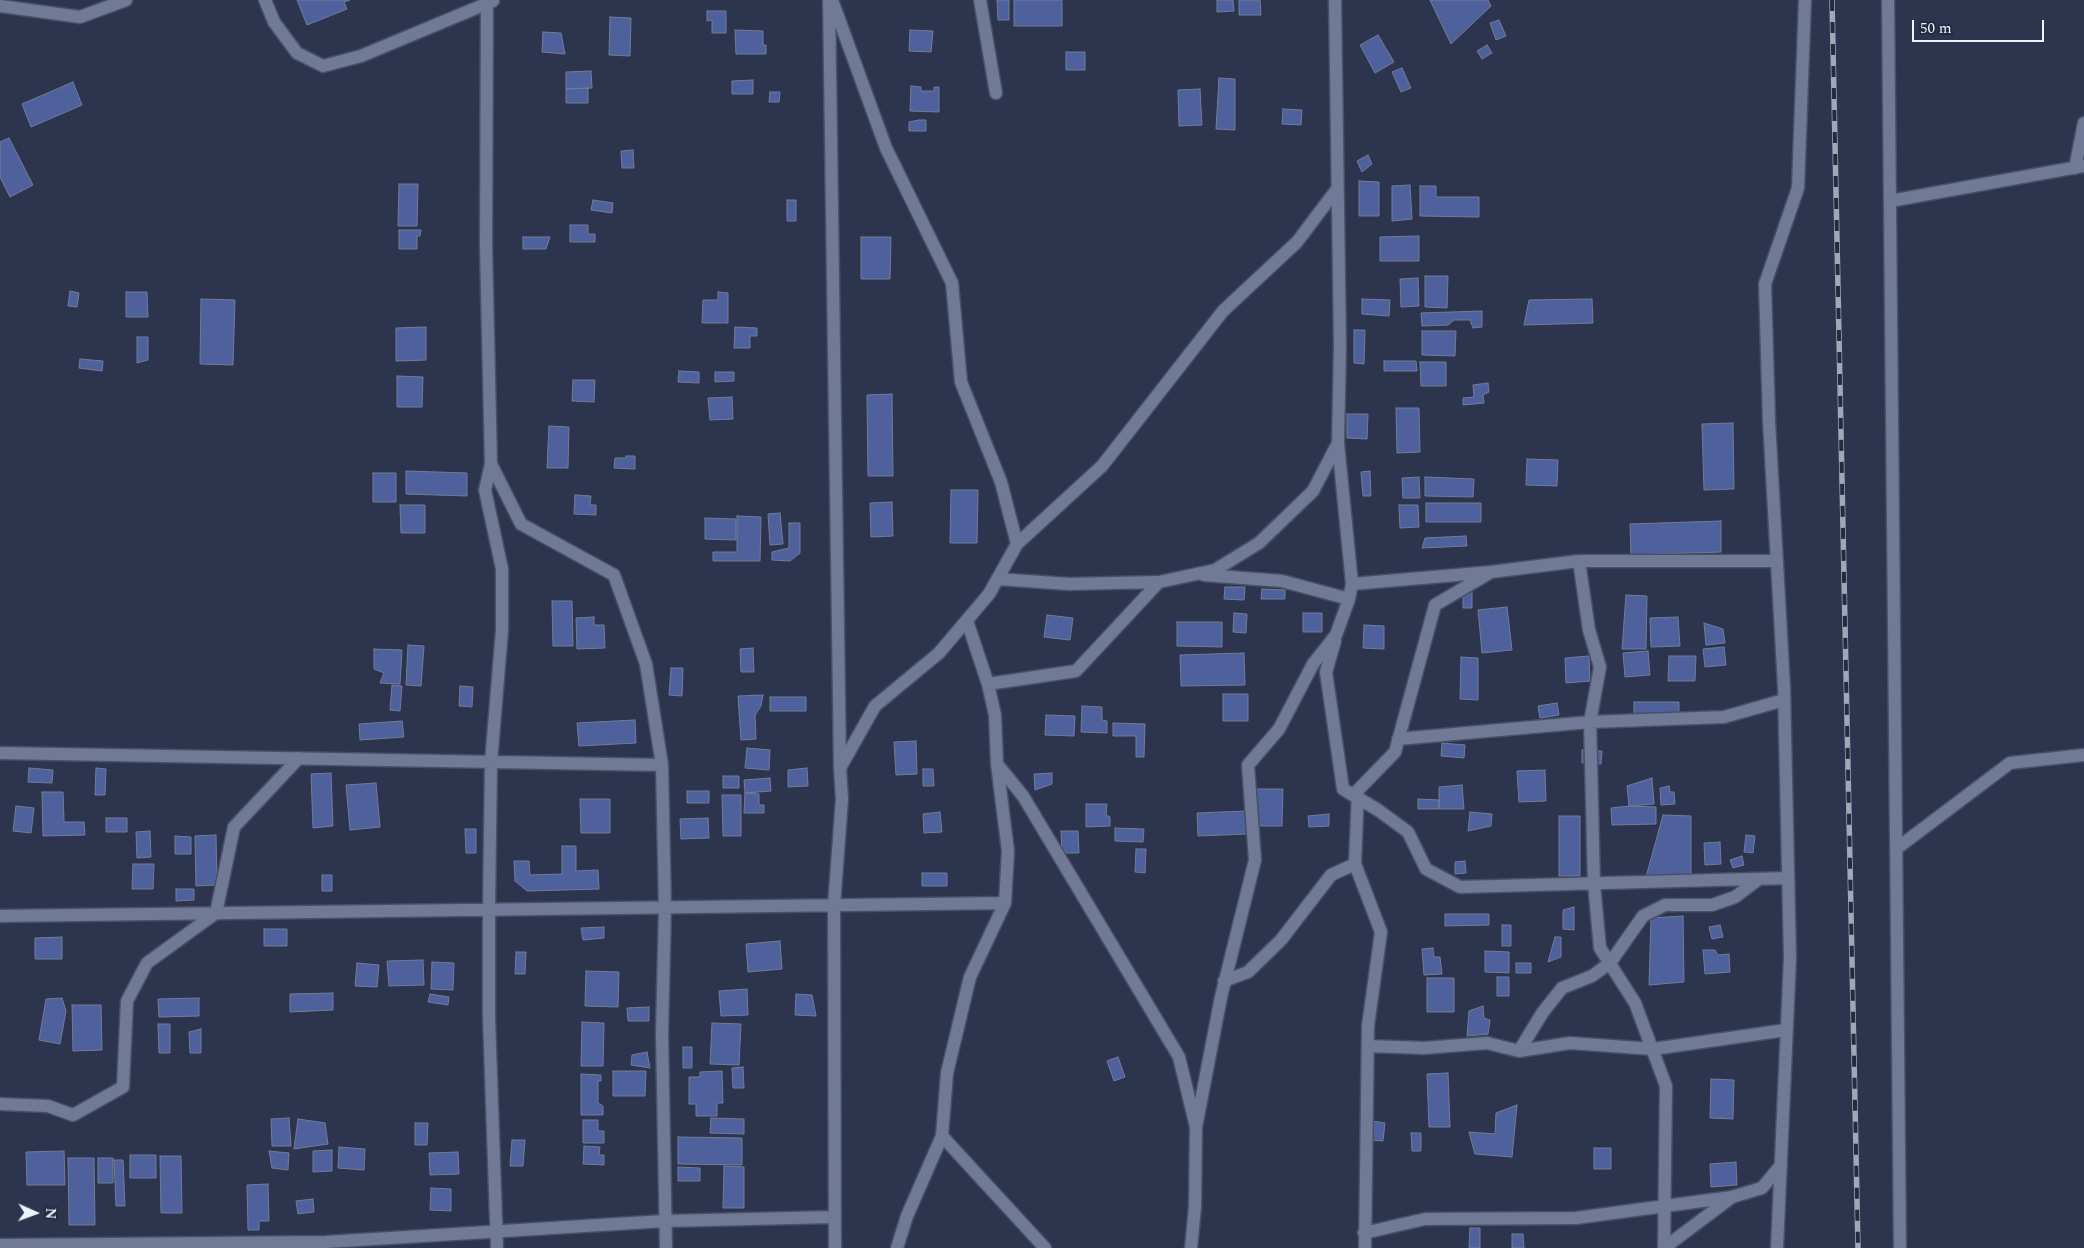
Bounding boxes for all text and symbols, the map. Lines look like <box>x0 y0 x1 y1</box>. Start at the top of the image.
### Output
scale bar <box>1914 10 2046 42</box>
text: 50 m <box>1920 17 1952 40</box>
north arrow <box>10 1188 60 1238</box>
text: N <box>40 1207 61 1220</box>

